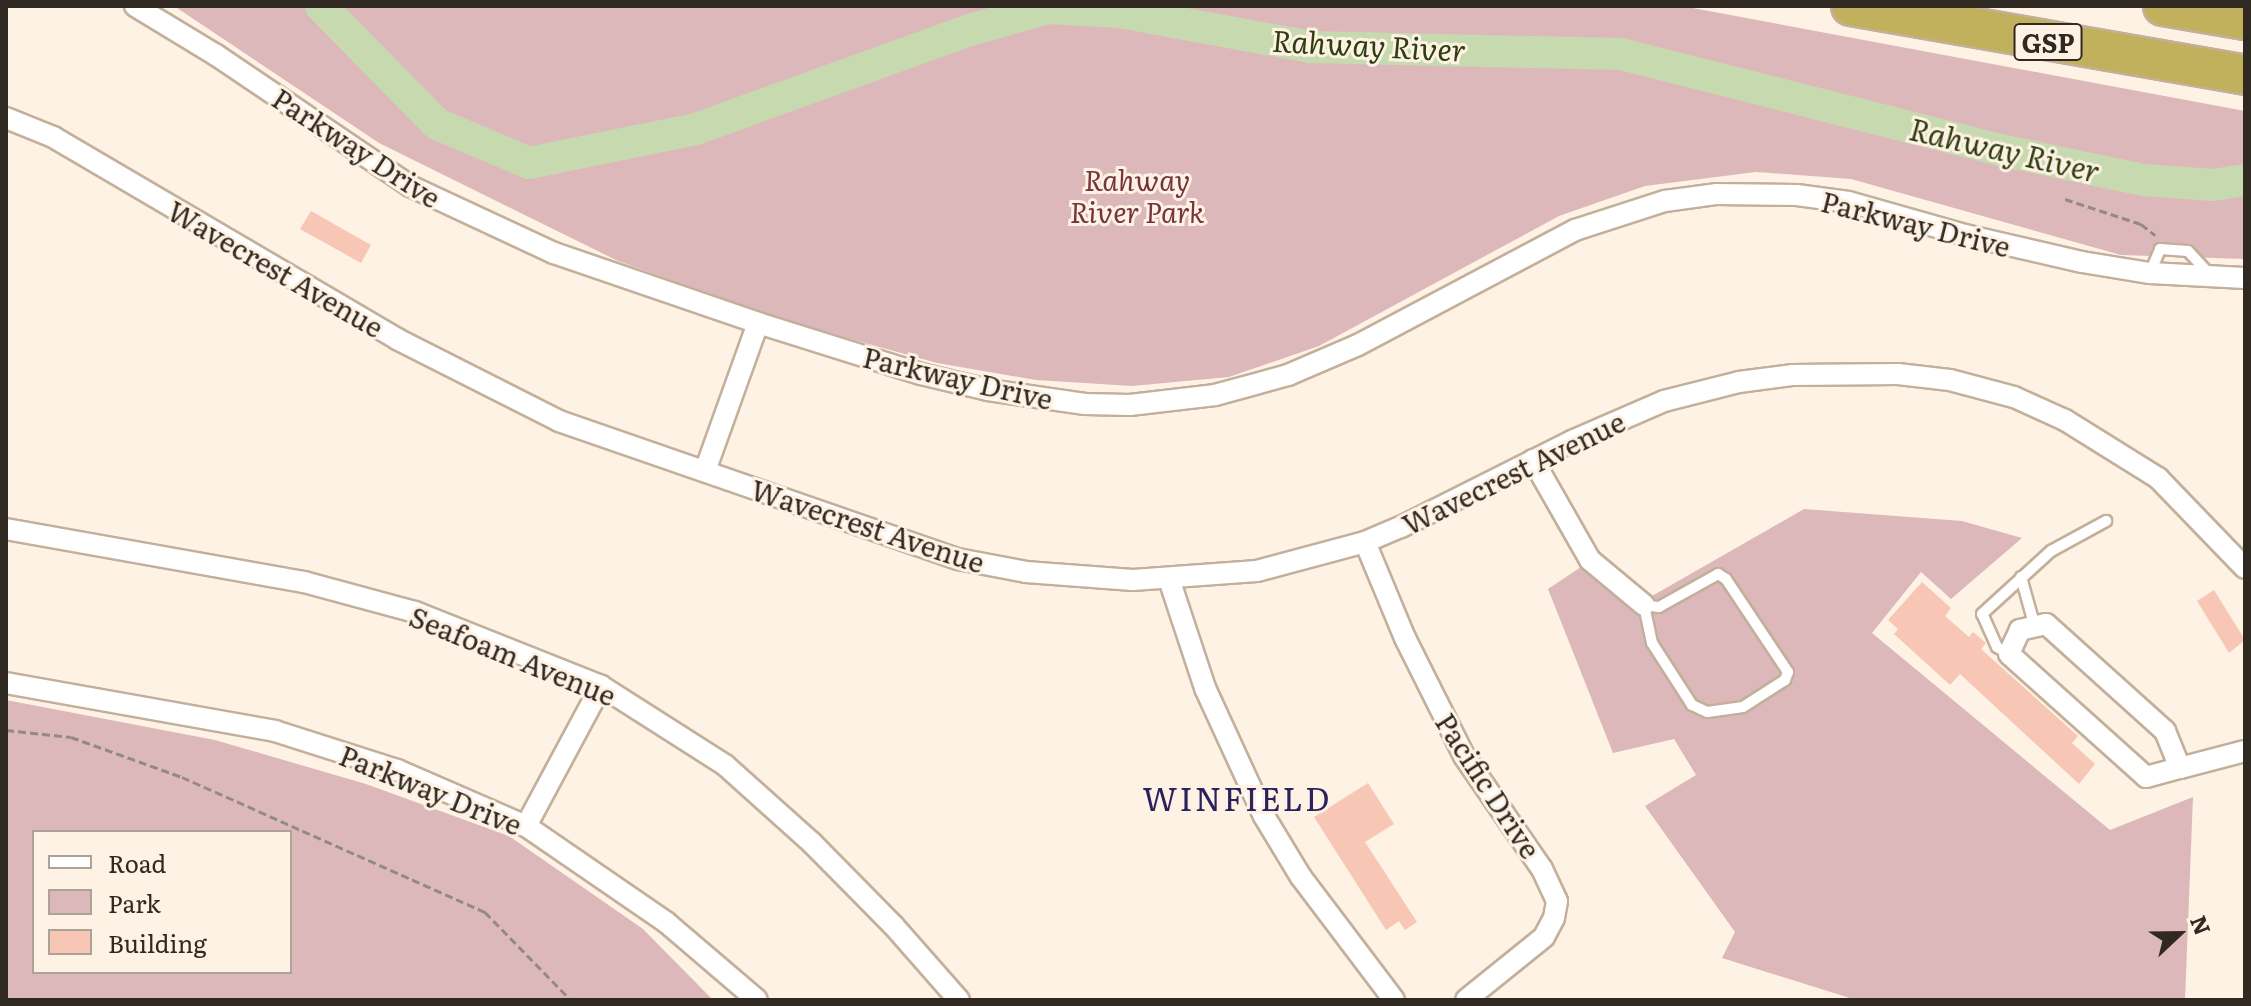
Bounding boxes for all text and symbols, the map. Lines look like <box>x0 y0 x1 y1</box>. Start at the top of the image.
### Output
road number: GSP <box>2012 20 2084 64</box>
water label: Rahway River <box>1271 21 1467 67</box>
street label: Parkway Drive <box>267 80 447 214</box>
water label: Rahway River <box>1906 110 2104 188</box>
park label: Rahway River Park <box>1070 162 1204 228</box>
street label: Parkway Drive <box>1818 183 2014 263</box>
street label: Wavecrest Avenue <box>162 193 390 343</box>
street label: Parkway Drive <box>860 339 1056 415</box>
street label: Wavecrest Avenue <box>1396 404 1630 540</box>
street label: Wavecrest Avenue <box>747 471 989 579</box>
street label: Seafoam Avenue <box>405 598 621 712</box>
street label: Pacific Drive <box>1430 706 1548 864</box>
street label: Parkway Drive <box>335 737 527 841</box>
district label: WINFIELD <box>1143 778 1331 816</box>
legend <box>32 830 292 974</box>
text: Road <box>108 845 166 880</box>
text: Park <box>108 885 161 920</box>
north arrow <box>2139 894 2219 974</box>
text: N <box>2183 910 2220 940</box>
text: Building <box>108 925 207 960</box>

